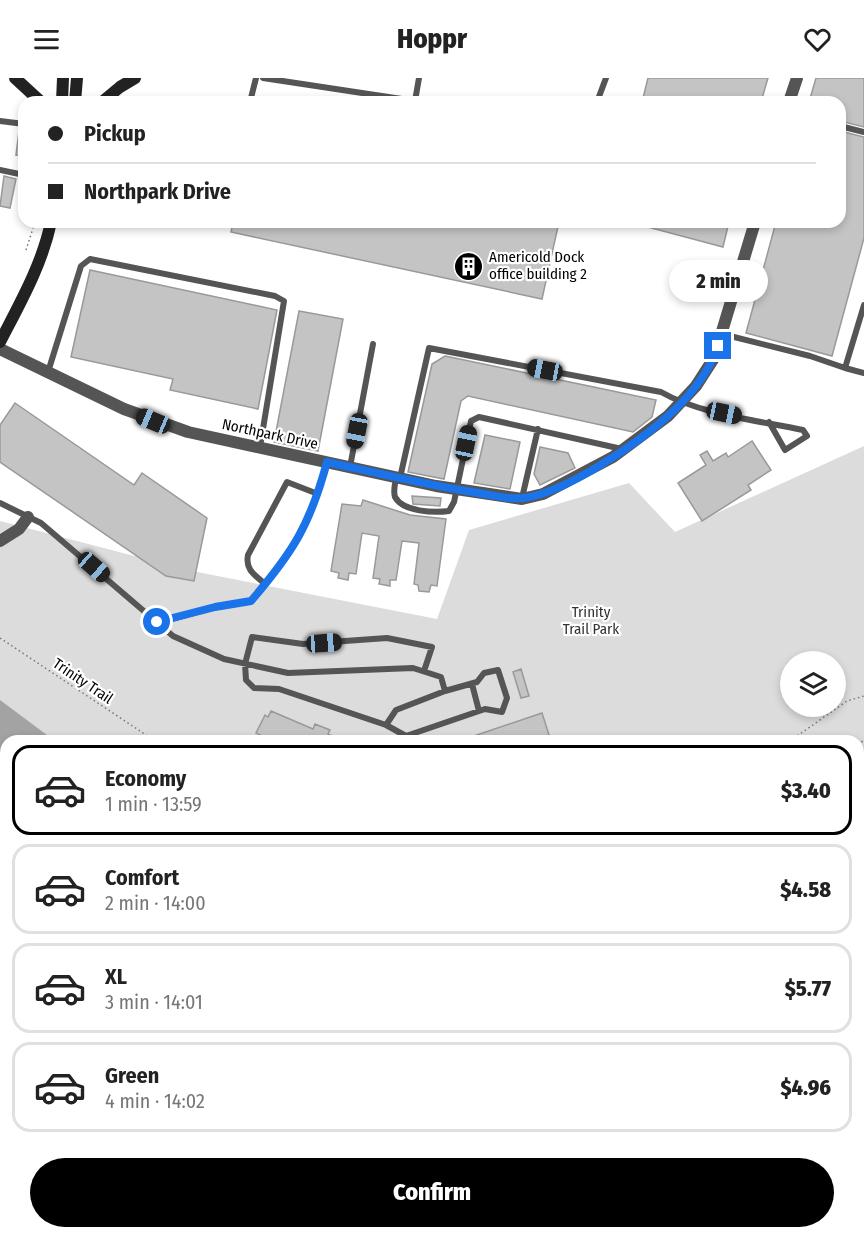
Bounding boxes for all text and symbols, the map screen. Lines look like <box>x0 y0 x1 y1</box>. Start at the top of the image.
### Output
icon: menu <box>30 23 63 56</box>
text: Hoppr <box>397 23 467 55</box>
icon: heart <box>801 23 834 56</box>
text: Pickup <box>84 120 146 147</box>
text: Northpark Drive <box>84 178 231 205</box>
place label: Americold Dock office building 2 <box>489 248 587 283</box>
building icon: Americold Dock office building 2 <box>452 250 484 282</box>
callout: 2 min <box>668 259 768 301</box>
text: 2 min <box>696 269 741 293</box>
route end <box>704 332 731 359</box>
car <box>526 358 564 382</box>
car <box>705 400 743 426</box>
car <box>133 406 173 436</box>
car <box>345 412 369 450</box>
street label: Northpark Drive <box>220 415 320 453</box>
car <box>453 424 479 462</box>
car <box>75 548 113 586</box>
park label: Trinity Trail Park <box>563 603 619 638</box>
route start <box>143 608 170 635</box>
car <box>305 633 343 653</box>
map controls <box>780 651 846 717</box>
button: layers <box>780 651 846 717</box>
street label: Trinity Trail <box>50 654 117 708</box>
icon: car <box>33 763 87 817</box>
text: Economy <box>105 765 186 792</box>
text: $3.40 <box>781 777 831 804</box>
text: 1 min · 13:59 <box>105 792 202 816</box>
icon: car <box>33 862 87 916</box>
text: Comfort <box>105 864 179 891</box>
text: $4.58 <box>780 876 831 903</box>
text: 2 min · 14:00 <box>105 891 206 915</box>
icon: car <box>33 961 87 1015</box>
text: XL <box>105 963 127 990</box>
text: $5.77 <box>785 975 831 1002</box>
text: 3 min · 14:01 <box>105 990 203 1014</box>
icon: car <box>33 1060 87 1114</box>
text: Green <box>105 1062 159 1089</box>
text: $4.96 <box>780 1074 831 1101</box>
text: 4 min · 14:02 <box>105 1089 205 1113</box>
button: Confirm <box>30 1158 834 1227</box>

